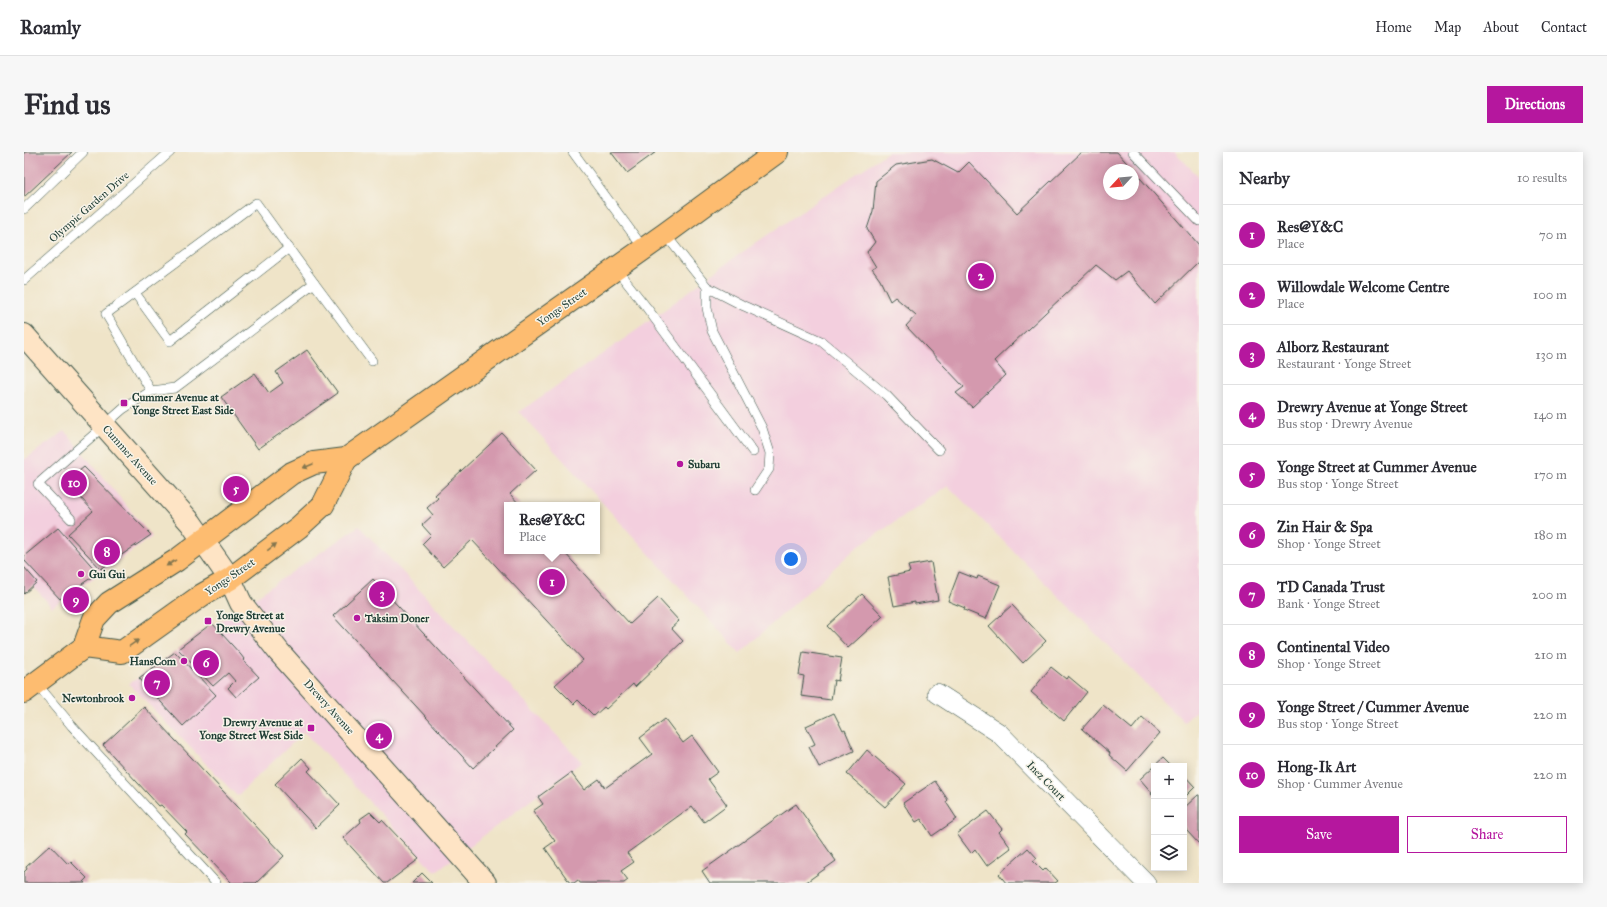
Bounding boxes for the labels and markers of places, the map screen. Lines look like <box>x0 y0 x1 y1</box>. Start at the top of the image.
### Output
pin: 2 <box>968 261 994 291</box>
place label: Cummer Avenue at Yonge Street East Side <box>131 391 234 417</box>
marker: Cummer Avenue at Yonge Street East Side <box>119 398 129 408</box>
place label: Subaru <box>688 458 720 471</box>
marker: Subaru <box>675 459 685 469</box>
pin: 10 <box>61 468 87 498</box>
pin: 5 <box>223 474 249 504</box>
pin: 8 <box>94 537 120 567</box>
pin: 1 <box>539 567 565 597</box>
place label: Gui Gui <box>89 568 126 581</box>
marker: Gui Gui <box>76 569 86 579</box>
pin: 3 <box>369 579 395 609</box>
pin: 9 <box>63 585 89 615</box>
place label: Yonge Street at Drewry Avenue <box>215 609 286 636</box>
place label: Taksim Doner <box>364 612 430 625</box>
marker: Taksim Doner <box>352 613 362 623</box>
marker: Yonge Street at Drewry Avenue <box>203 616 213 626</box>
pin: 6 <box>193 648 219 678</box>
place label: HansCom <box>130 655 177 668</box>
marker: HansCom <box>179 656 189 666</box>
pin: 7 <box>144 668 170 698</box>
place label: Newtonbrook <box>62 692 125 705</box>
marker: Newtonbrook <box>127 693 137 703</box>
place label: Drewry Avenue at Yonge Street West Side <box>198 716 303 742</box>
pin: 4 <box>366 721 392 751</box>
marker: Drewry Avenue at Yonge Street West Side <box>306 723 316 733</box>

